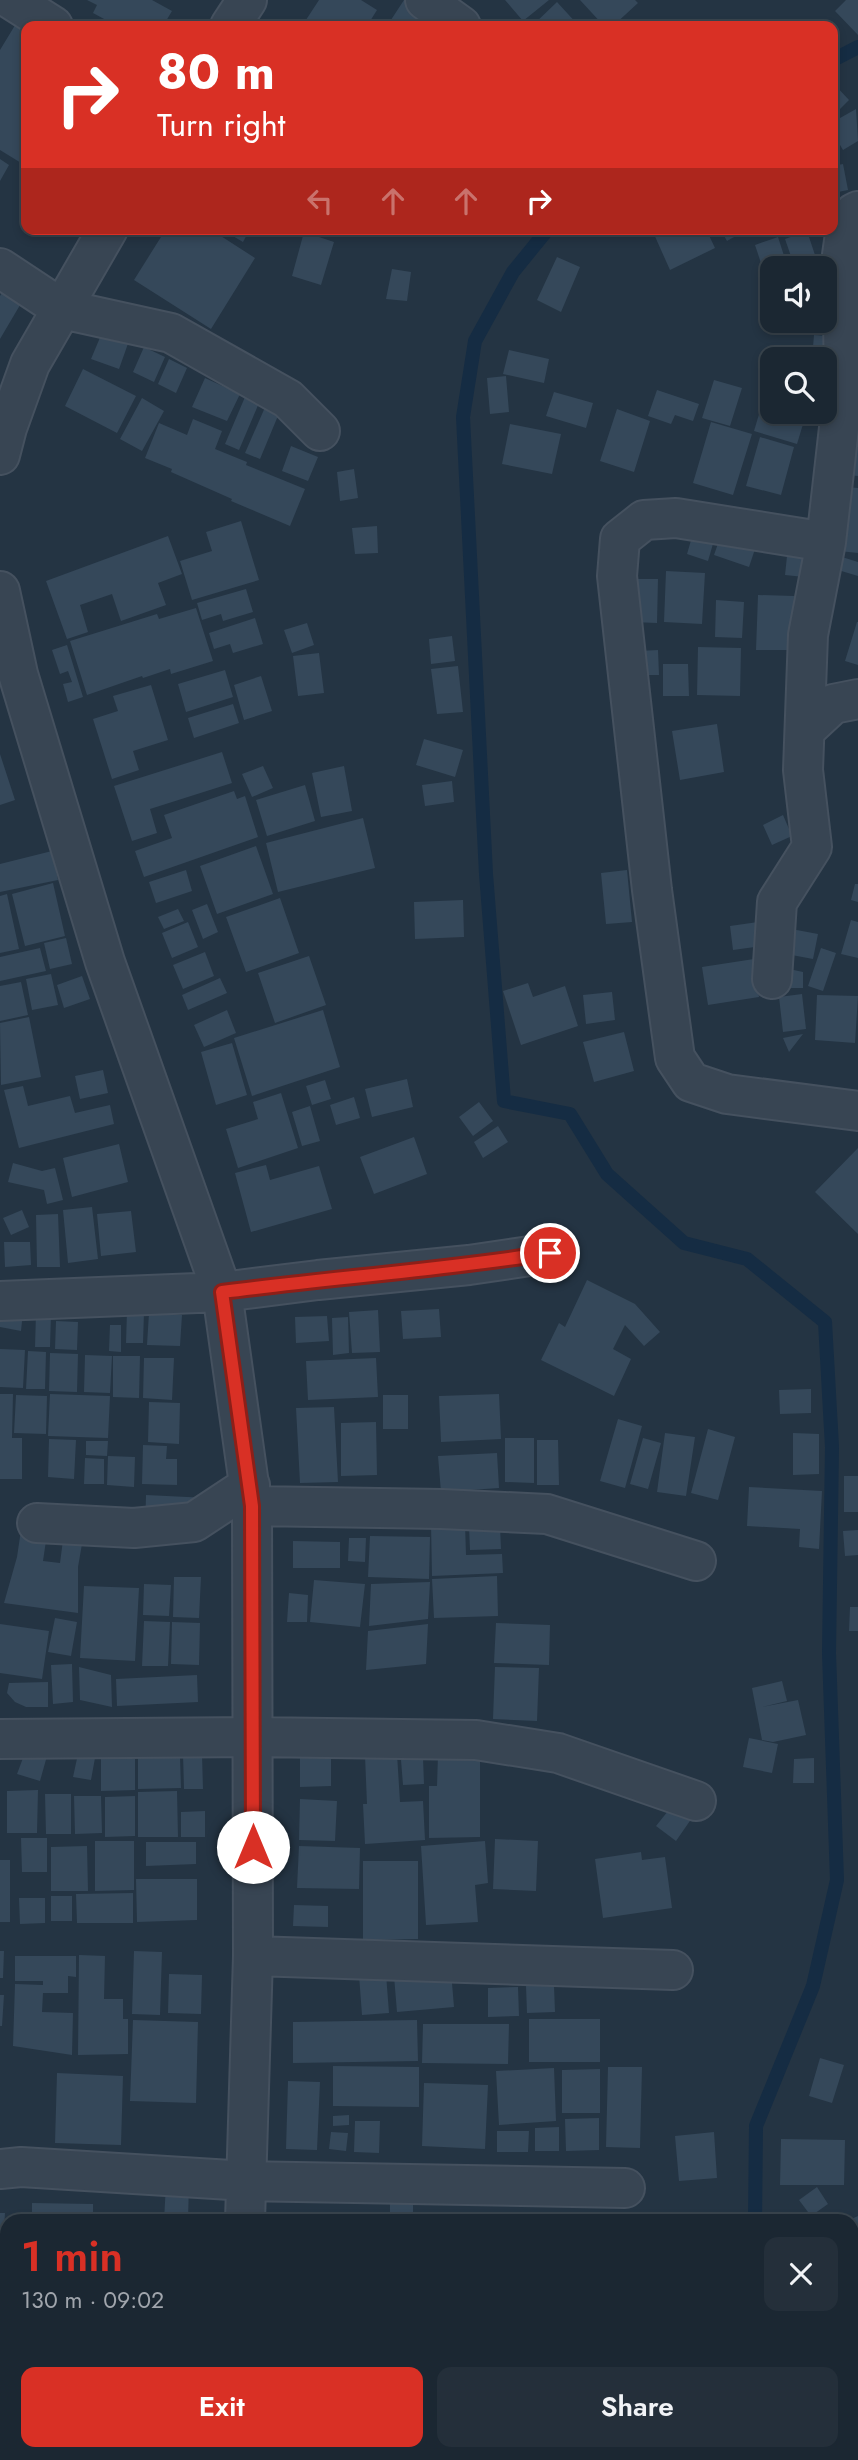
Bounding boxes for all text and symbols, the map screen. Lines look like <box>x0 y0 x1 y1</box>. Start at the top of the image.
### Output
text: 80 m <box>157 37 275 107</box>
icon: right <box>42 49 133 140</box>
text: Turn right <box>157 102 286 148</box>
icon: left <box>301 182 339 220</box>
icon: ahead <box>374 182 412 220</box>
icon: ahead <box>447 182 485 220</box>
icon: right <box>520 182 558 220</box>
map controls <box>760 256 837 424</box>
button: sound <box>760 256 837 333</box>
button: search <box>760 347 837 424</box>
pin <box>520 1223 580 1283</box>
icon: arrive <box>531 1234 569 1272</box>
position arrow <box>216 1810 290 1884</box>
text: 1 min <box>21 2226 123 2287</box>
button: close <box>764 2237 838 2311</box>
text: 130 m · 09:02 <box>21 2283 164 2317</box>
button: Exit <box>21 2367 423 2447</box>
button: Share <box>437 2367 838 2447</box>

